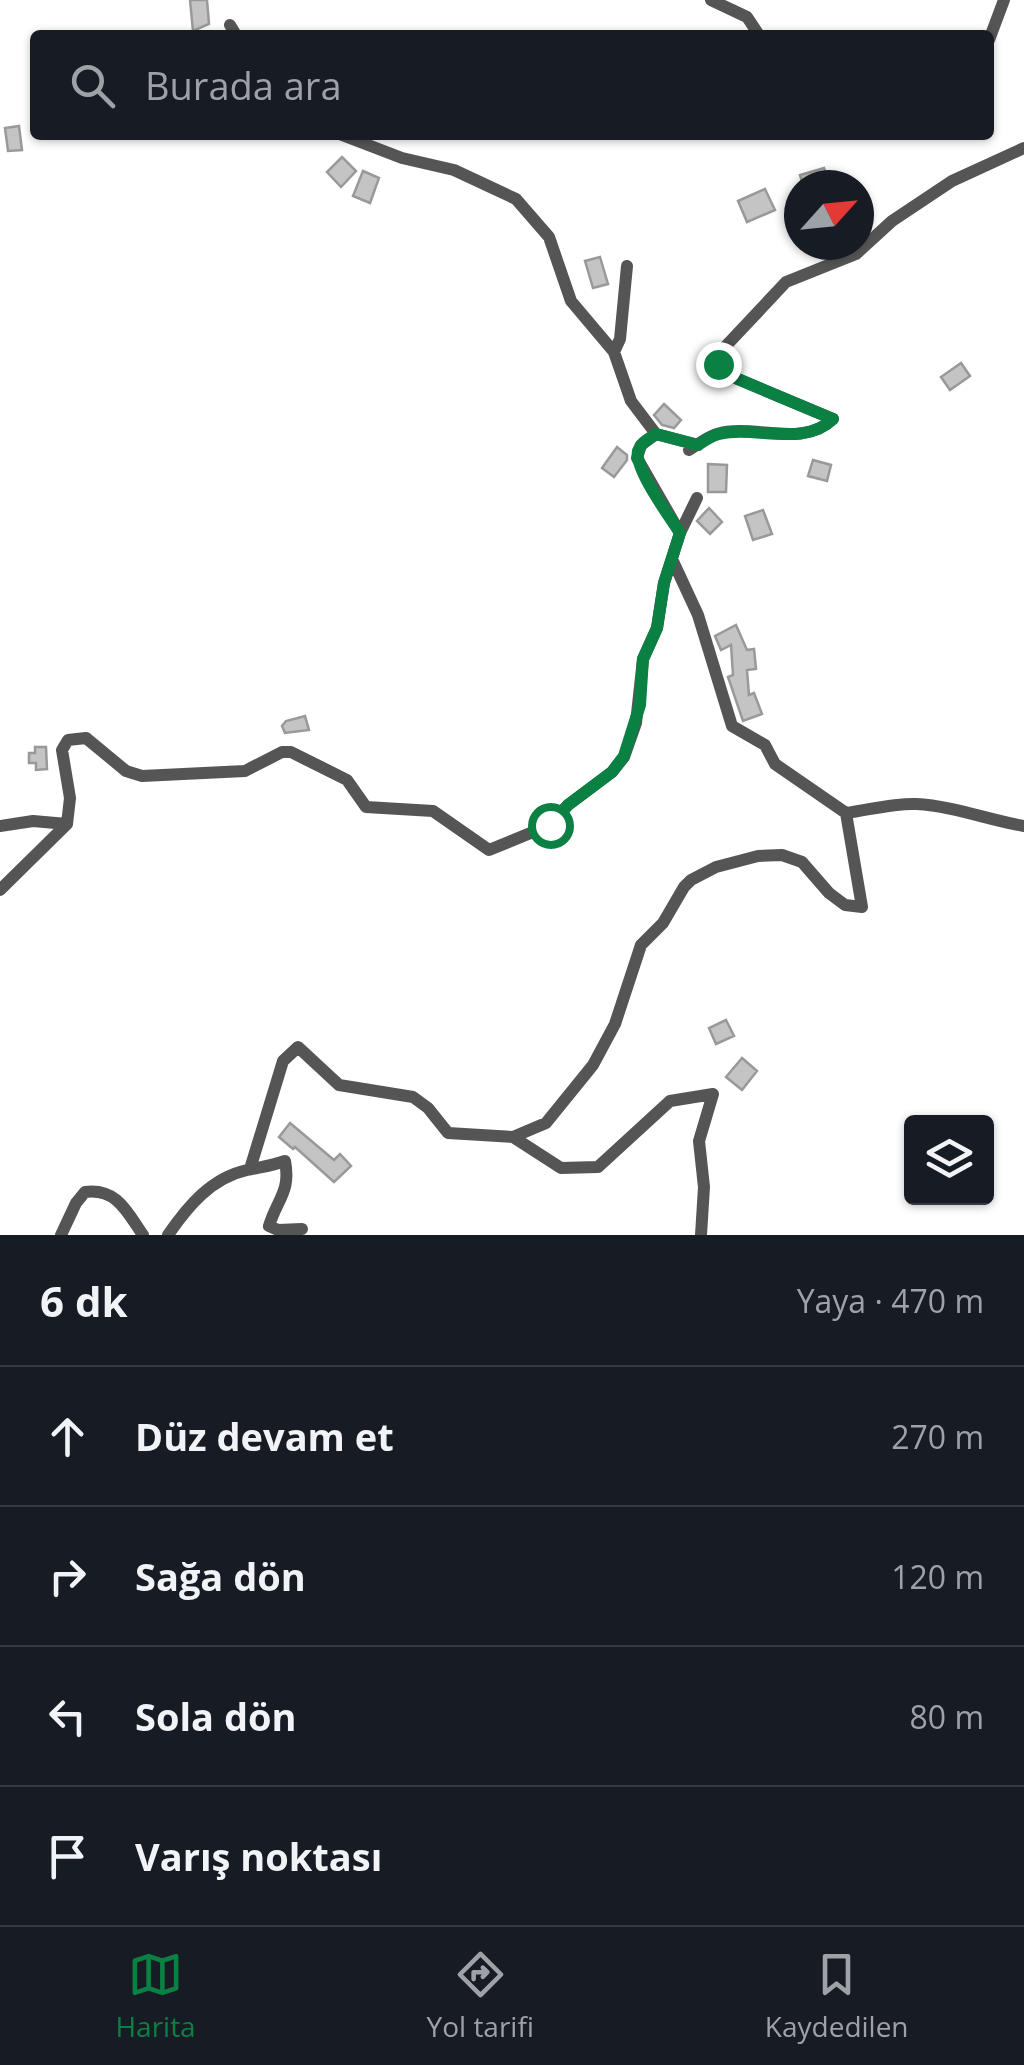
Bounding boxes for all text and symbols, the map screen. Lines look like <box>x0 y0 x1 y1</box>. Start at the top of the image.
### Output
search box <box>30 30 994 140</box>
icon: search <box>65 58 120 113</box>
text: Burada ara <box>145 59 342 111</box>
north arrow <box>784 170 874 260</box>
route end <box>696 342 742 388</box>
route start <box>528 803 574 849</box>
map controls <box>904 1115 994 1205</box>
button: layers <box>904 1115 994 1205</box>
text: 6 dk <box>40 1272 128 1329</box>
text: Yaya · 470 m <box>797 1279 984 1322</box>
icon: ahead <box>40 1409 95 1464</box>
text: Düz devam et <box>135 1410 394 1462</box>
text: 270 m <box>891 1415 984 1458</box>
icon: right <box>40 1549 95 1604</box>
text: Sağa dön <box>135 1550 306 1602</box>
text: 120 m <box>891 1555 984 1598</box>
icon: left <box>40 1689 95 1744</box>
text: Sola dön <box>135 1690 296 1742</box>
text: 80 m <box>909 1695 984 1738</box>
icon: arrive <box>40 1829 95 1884</box>
text: Varış noktası <box>135 1830 382 1882</box>
tab: Harita <box>115 1947 196 2045</box>
tab: Yol tarifi <box>427 1947 534 2045</box>
tab: Kaydedilen <box>765 1947 909 2045</box>

